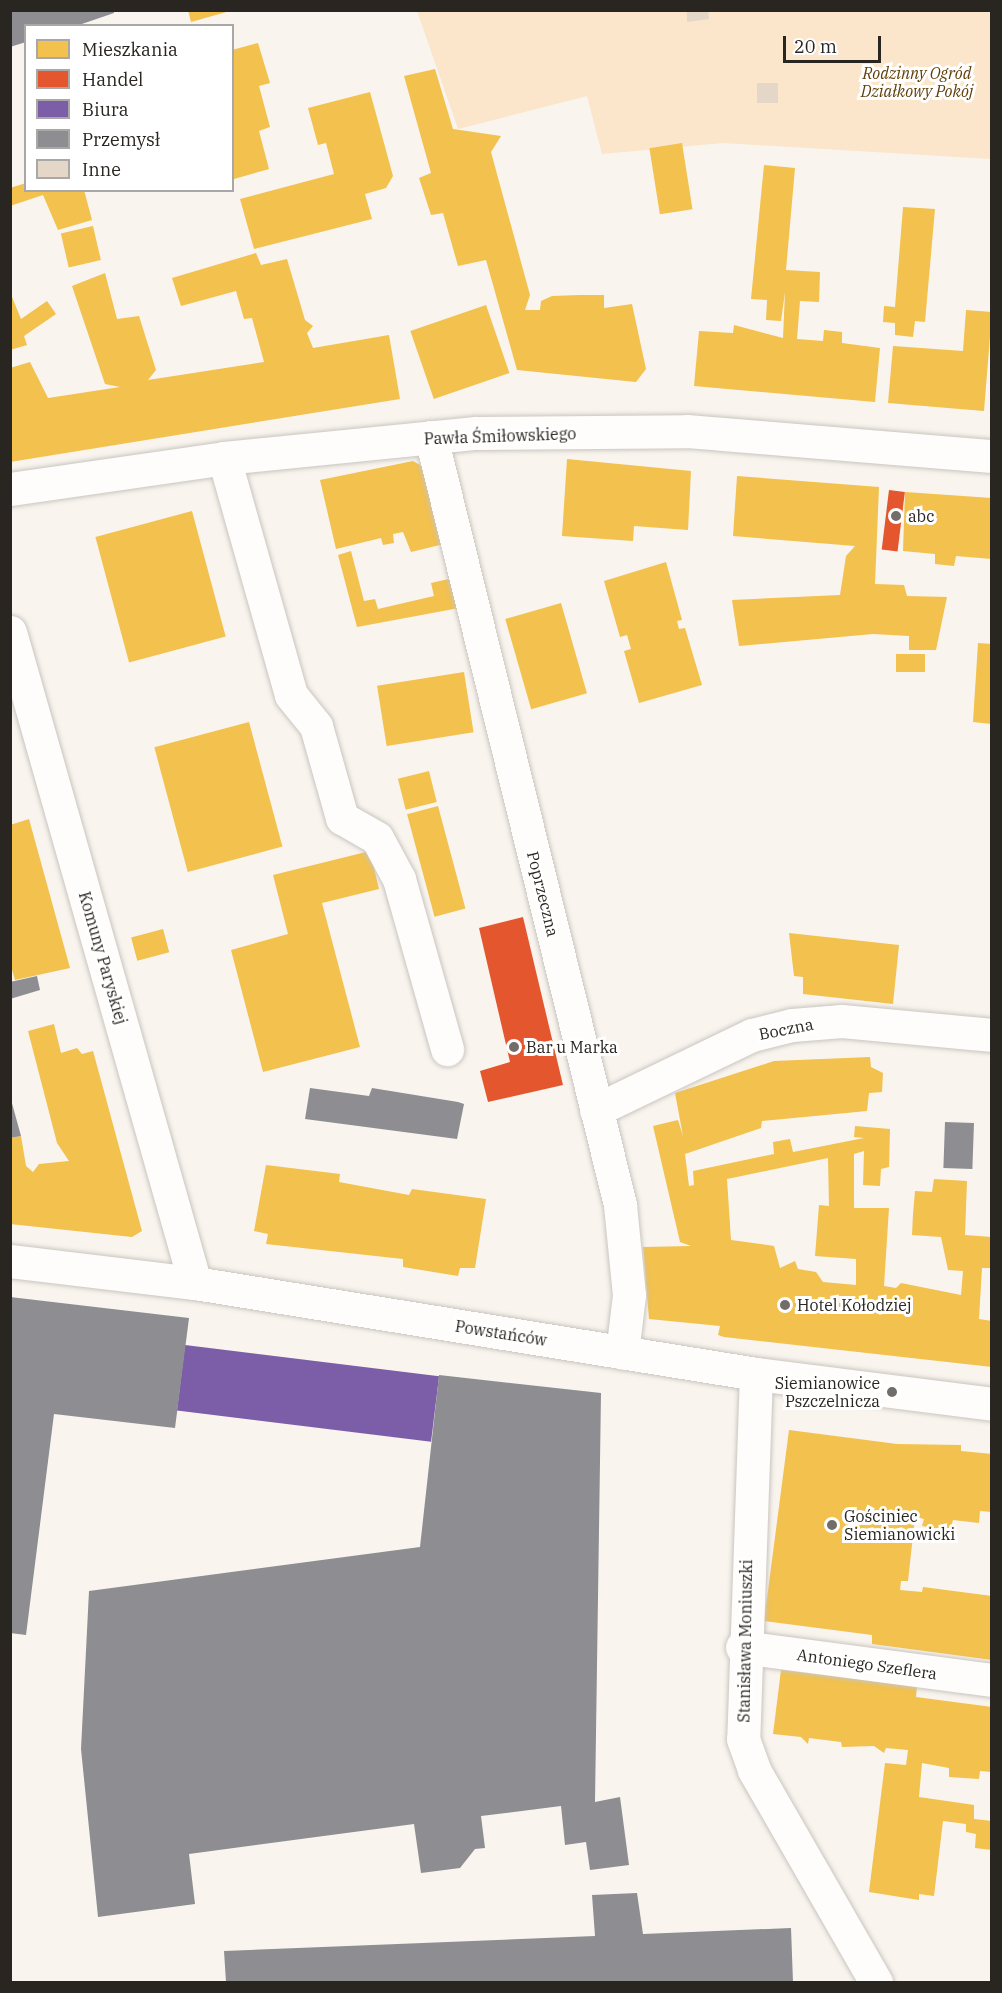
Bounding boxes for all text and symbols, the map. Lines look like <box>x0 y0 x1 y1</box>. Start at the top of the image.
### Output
legend <box>24 24 234 192</box>
scale bar <box>786 24 884 62</box>
text: 20 m <box>794 35 837 58</box>
text: Mieszkania <box>82 38 178 61</box>
park label: Rodzinny Ogród Działkowy Pokój <box>861 63 973 101</box>
text: Handel <box>82 68 144 91</box>
text: Biura <box>82 98 129 121</box>
text: Przemysł <box>82 128 160 151</box>
text: Inne <box>82 158 121 181</box>
street label: Pawła Śmiłowskiego <box>423 424 577 448</box>
place label: abc <box>908 506 935 526</box>
marker: abc <box>889 509 903 523</box>
street label: Poprzeczna <box>523 849 563 939</box>
street label: Komuny Paryskiej <box>75 889 131 1027</box>
street label: Boczna <box>757 1014 815 1044</box>
place label: Bar u Marka <box>526 1037 618 1057</box>
marker: Bar u Marka <box>507 1040 521 1054</box>
place label: Hotel Kołodziej <box>797 1295 912 1315</box>
marker: Hotel Kołodziej <box>778 1298 792 1312</box>
street label: Powstańców <box>454 1316 548 1350</box>
place label: Siemianowice Pszczelnicza <box>775 1373 880 1411</box>
marker: Siemianowice Pszczelnicza <box>885 1385 899 1399</box>
place label: Gościniec Siemianowicki <box>844 1506 955 1544</box>
marker: Gościniec Siemianowicki <box>825 1518 839 1532</box>
street label: Stanisława Moniuszki <box>734 1559 756 1723</box>
street label: Antoniego Szeflera <box>796 1645 938 1683</box>

